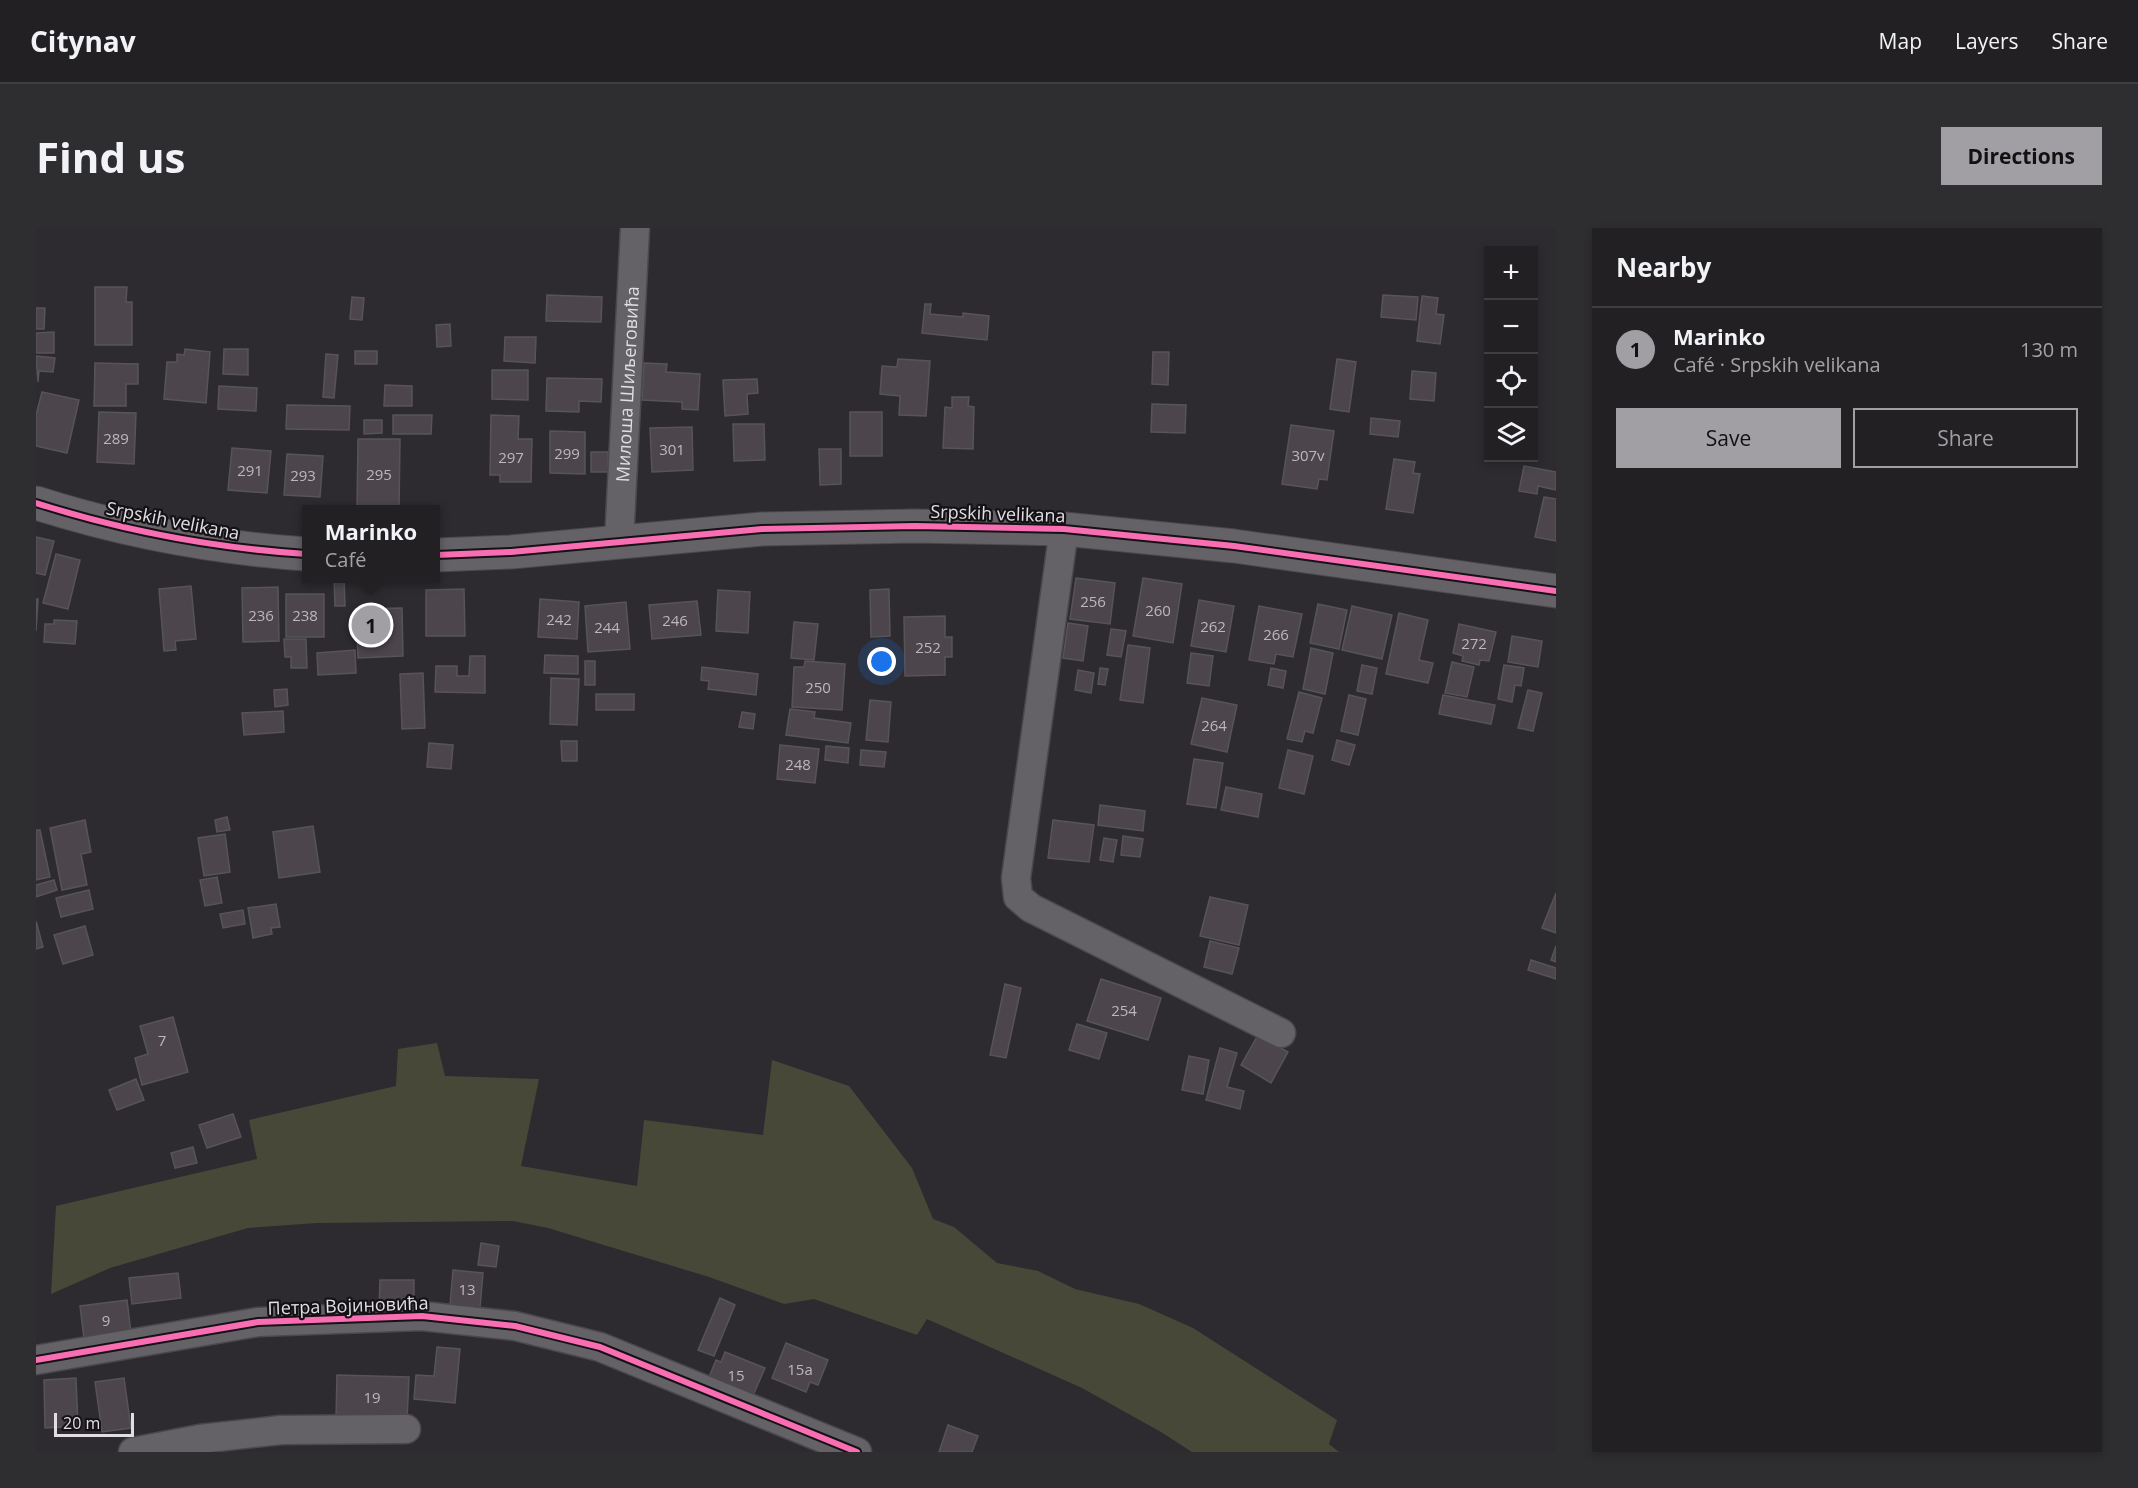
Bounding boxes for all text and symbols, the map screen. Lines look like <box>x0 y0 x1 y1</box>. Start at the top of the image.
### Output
text: Citynav <box>30 22 136 60</box>
text: Map <box>1879 27 1922 55</box>
text: Layers <box>1955 27 2019 55</box>
text: Share <box>2052 27 2108 55</box>
button: Directions <box>1941 127 2102 185</box>
text: Find us <box>36 128 185 185</box>
map controls <box>1484 246 1538 462</box>
button: + <box>1484 246 1538 300</box>
text: Nearby <box>1616 249 1711 285</box>
street label: Милоша Шиљеговића <box>610 286 644 483</box>
button: − <box>1484 300 1538 354</box>
text: Marinko <box>1673 321 1765 351</box>
text: 1 <box>1630 336 1641 363</box>
text: 130 m <box>2020 336 2078 363</box>
text: Café · Srpskih velikana <box>1673 351 1881 378</box>
button: locate <box>1484 354 1538 408</box>
button: layers <box>1484 408 1538 462</box>
button: Save <box>1616 408 1841 468</box>
button: Share <box>1853 408 2078 468</box>
house number: 289 <box>103 428 129 448</box>
house number: 301 <box>659 439 685 459</box>
house number: 299 <box>554 443 580 463</box>
house number: 307v <box>1291 445 1325 465</box>
house number: 297 <box>498 447 524 467</box>
house number: 291 <box>237 460 263 480</box>
house number: 295 <box>366 464 392 484</box>
house number: 293 <box>290 465 316 485</box>
street label: Srpskih velikana <box>104 495 242 545</box>
street label: Srpskih velikana <box>930 499 1066 527</box>
popup <box>302 505 440 583</box>
text: Marinko <box>325 516 417 546</box>
text: Café <box>325 546 366 573</box>
house number: 256 <box>1080 591 1106 611</box>
house number: 260 <box>1145 600 1171 620</box>
pin: 1 <box>352 602 390 648</box>
house number: 236 <box>248 605 274 625</box>
house number: 238 <box>292 605 318 625</box>
house number: 242 <box>546 609 572 629</box>
house number: 246 <box>662 610 688 630</box>
house number: 262 <box>1200 616 1226 636</box>
house number: 244 <box>594 617 620 637</box>
house number: 266 <box>1263 624 1289 644</box>
house number: 272 <box>1461 633 1487 653</box>
house number: 252 <box>915 637 941 657</box>
your location <box>867 647 896 676</box>
house number: 250 <box>805 677 831 697</box>
house number: 264 <box>1201 715 1227 735</box>
house number: 248 <box>785 754 811 774</box>
house number: 254 <box>1111 1000 1137 1020</box>
house number: 7 <box>158 1030 166 1050</box>
house number: 13 <box>458 1279 476 1299</box>
street label: Петра Војиновића <box>267 1290 429 1320</box>
house number: 9 <box>102 1310 110 1330</box>
house number: 15a <box>787 1359 813 1379</box>
house number: 15 <box>727 1365 745 1385</box>
house number: 19 <box>363 1387 381 1407</box>
scale bar <box>54 1410 134 1438</box>
text: 20 m <box>63 1412 100 1434</box>

